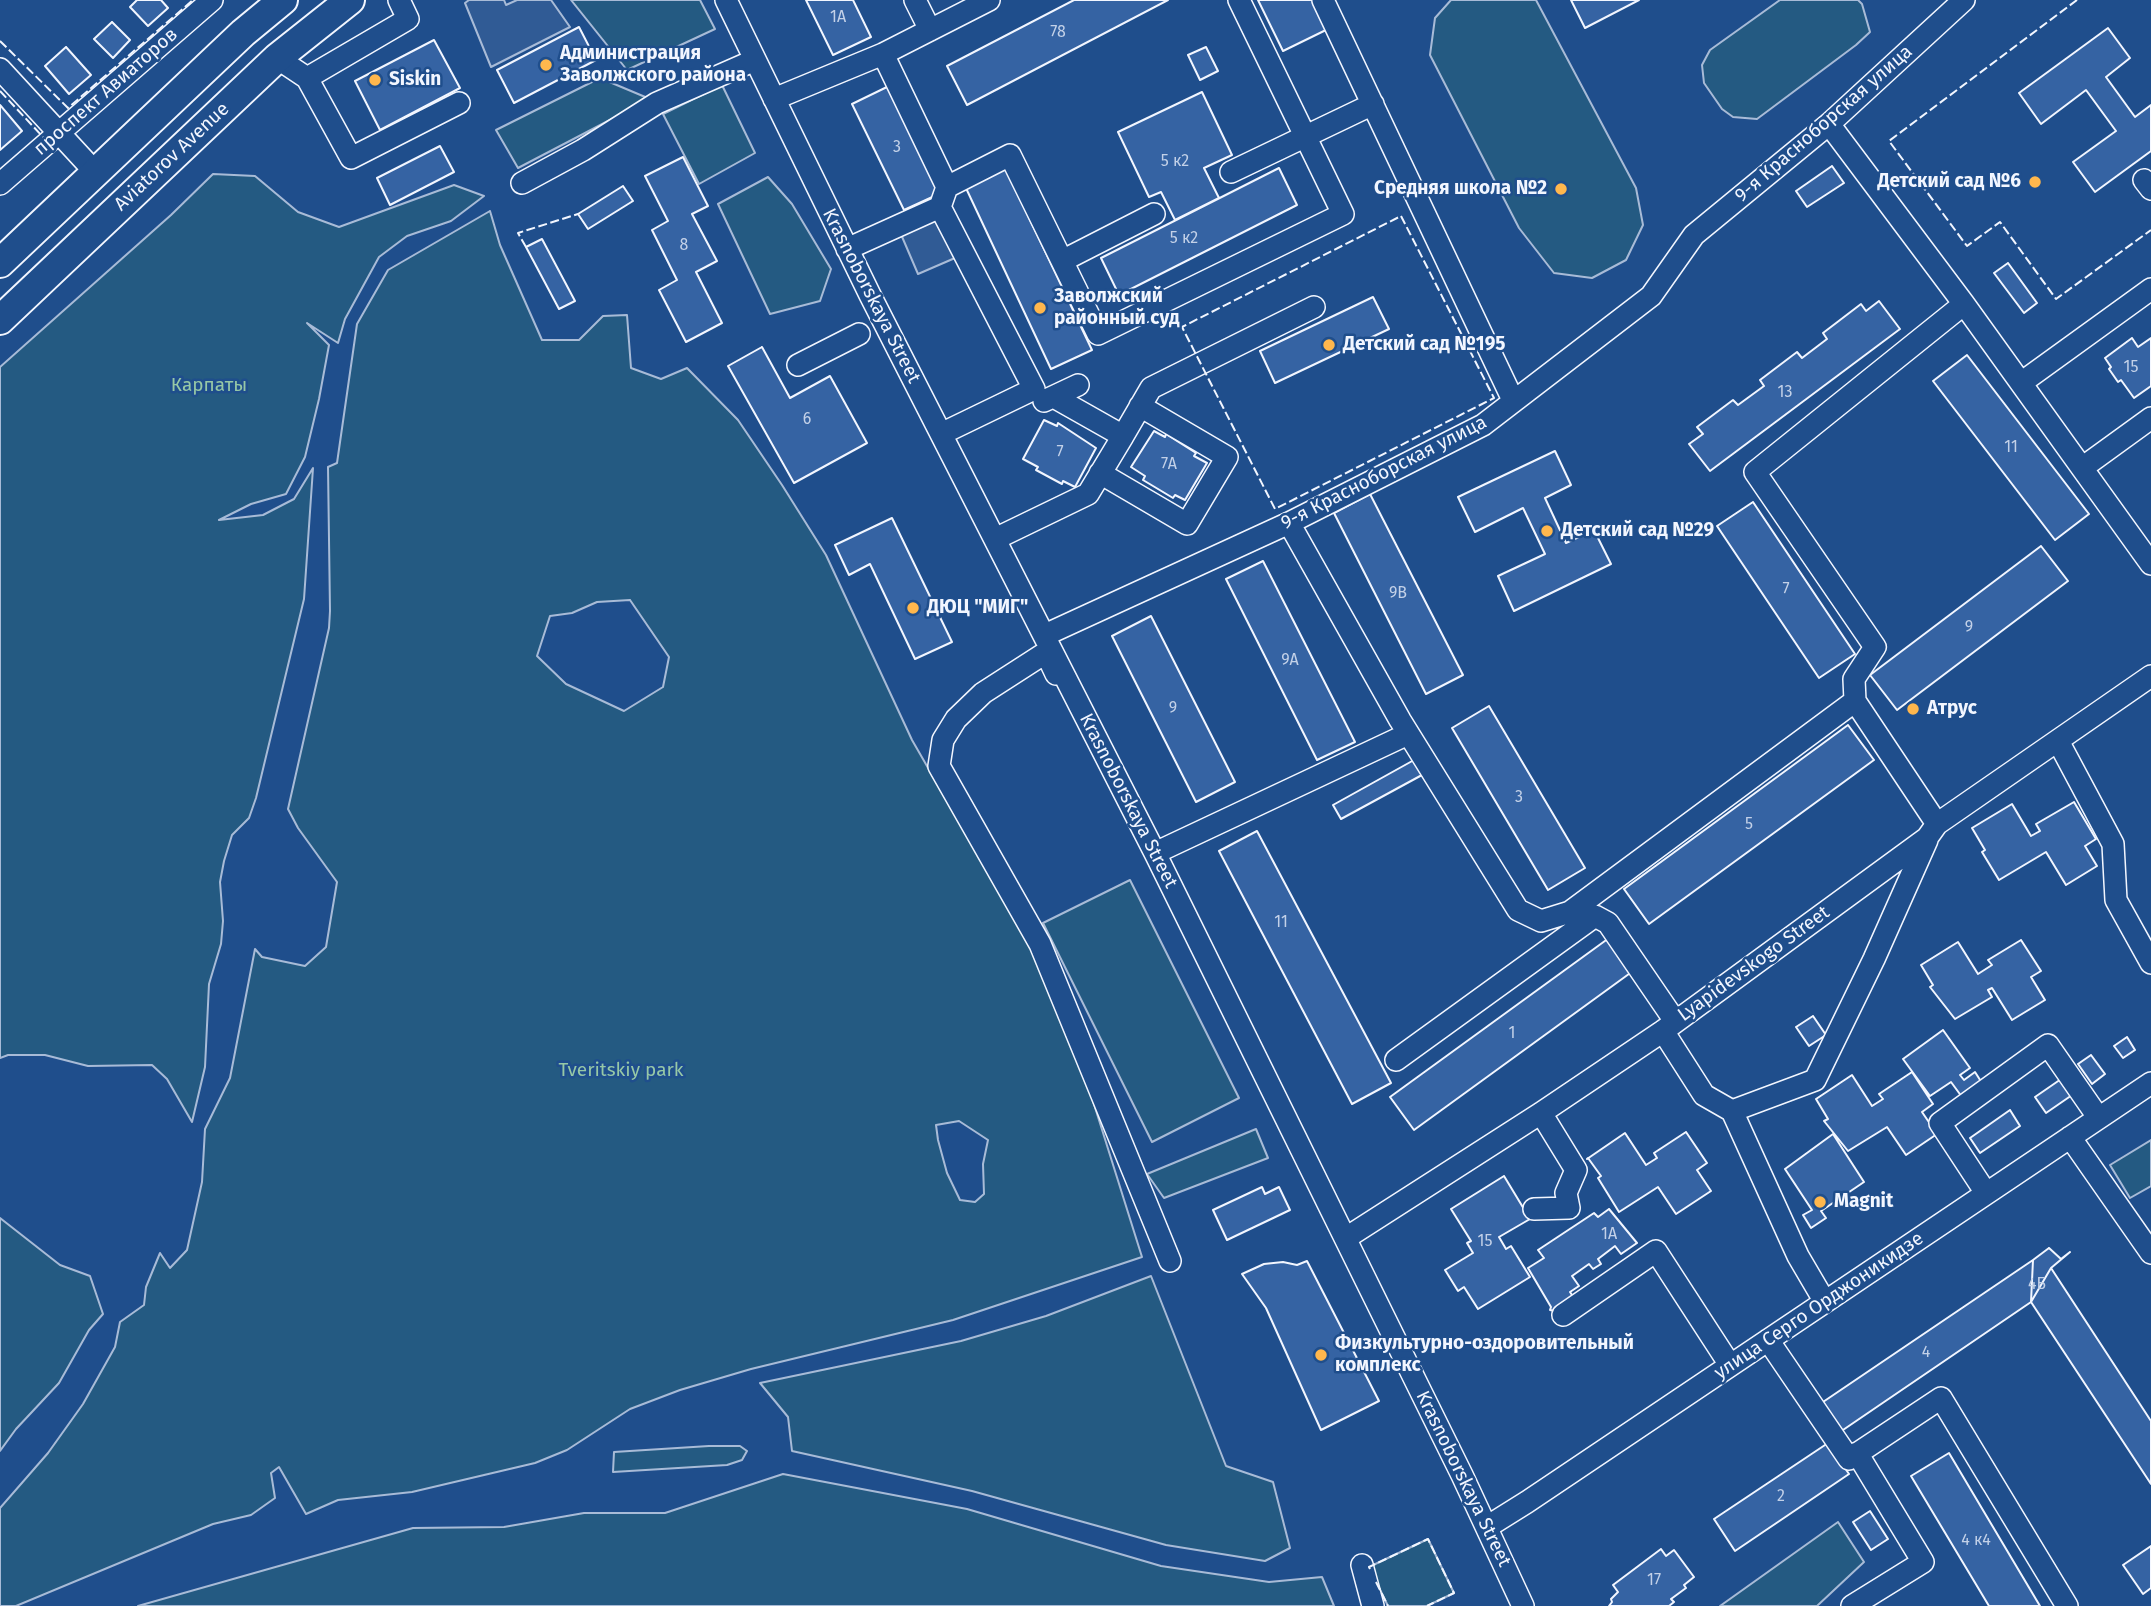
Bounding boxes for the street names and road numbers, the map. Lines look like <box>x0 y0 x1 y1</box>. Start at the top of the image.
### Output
street label: проспект Авиаторов <box>29 23 183 161</box>
street label: 9-я Красноборская улица <box>1731 41 1917 207</box>
street label: Aviatorov Avenue <box>110 98 234 216</box>
street label: Krasnoborskaya Street <box>817 205 925 387</box>
street label: 9-я Красноборская улица <box>1277 411 1491 535</box>
street label: Krasnoborskaya Street <box>1074 710 1182 892</box>
street label: Lyapidevskogo Street <box>1674 901 1834 1027</box>
street label: улица Серго Орджоникидзе <box>1710 1227 1928 1385</box>
street label: Krasnoborskaya Street <box>1410 1387 1516 1571</box>

